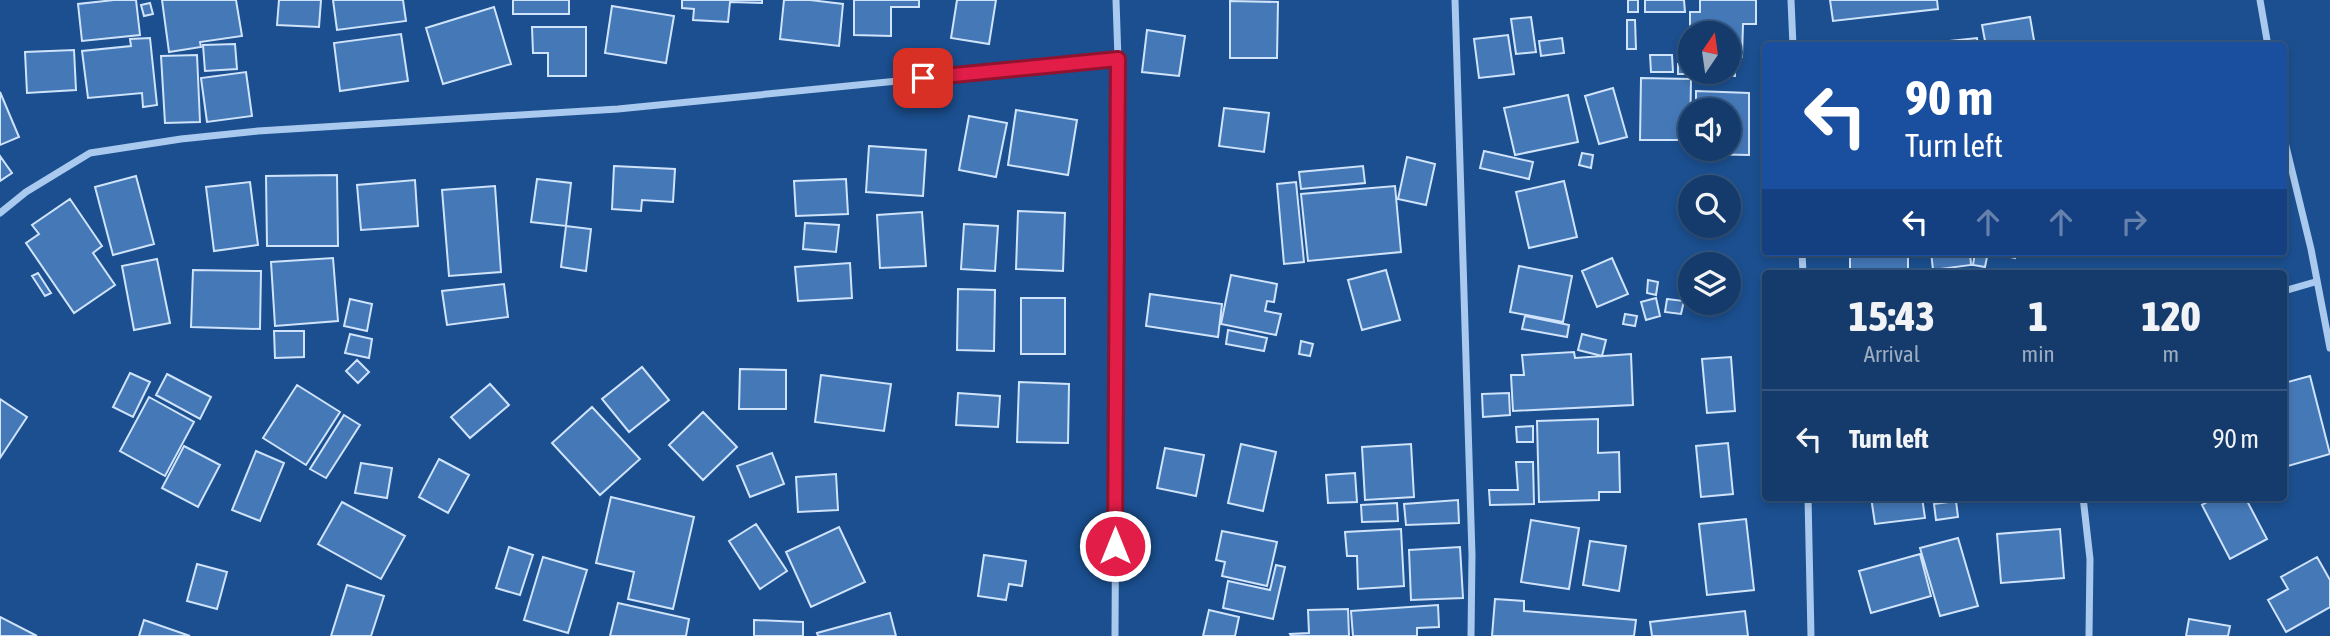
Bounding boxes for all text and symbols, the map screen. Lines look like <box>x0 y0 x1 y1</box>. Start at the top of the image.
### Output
north arrow <box>1678 21 1741 84</box>
map controls <box>1678 21 1741 315</box>
pin <box>893 48 953 108</box>
icon: arrive <box>904 59 942 97</box>
text: 90 m <box>1905 69 1993 125</box>
icon: left <box>1790 70 1881 161</box>
button: sound <box>1678 98 1741 161</box>
text: Turn left <box>1905 127 2003 164</box>
button: search <box>1678 175 1741 238</box>
icon: left <box>1896 203 1934 241</box>
icon: ahead <box>1969 203 2007 241</box>
icon: ahead <box>2042 203 2080 241</box>
icon: right <box>2115 203 2153 241</box>
button: layers <box>1678 252 1741 315</box>
text: 15:43 <box>1849 292 1935 340</box>
text: 1 <box>2028 292 2048 340</box>
text: 120 <box>2141 292 2200 340</box>
text: Arrival <box>1864 341 1920 367</box>
text: min <box>2022 341 2055 367</box>
text: m <box>2163 341 2179 367</box>
icon: left <box>1790 420 1828 458</box>
text: Turn left <box>1849 424 1929 454</box>
text: 90 m <box>2212 424 2259 454</box>
position arrow <box>1078 509 1152 583</box>

